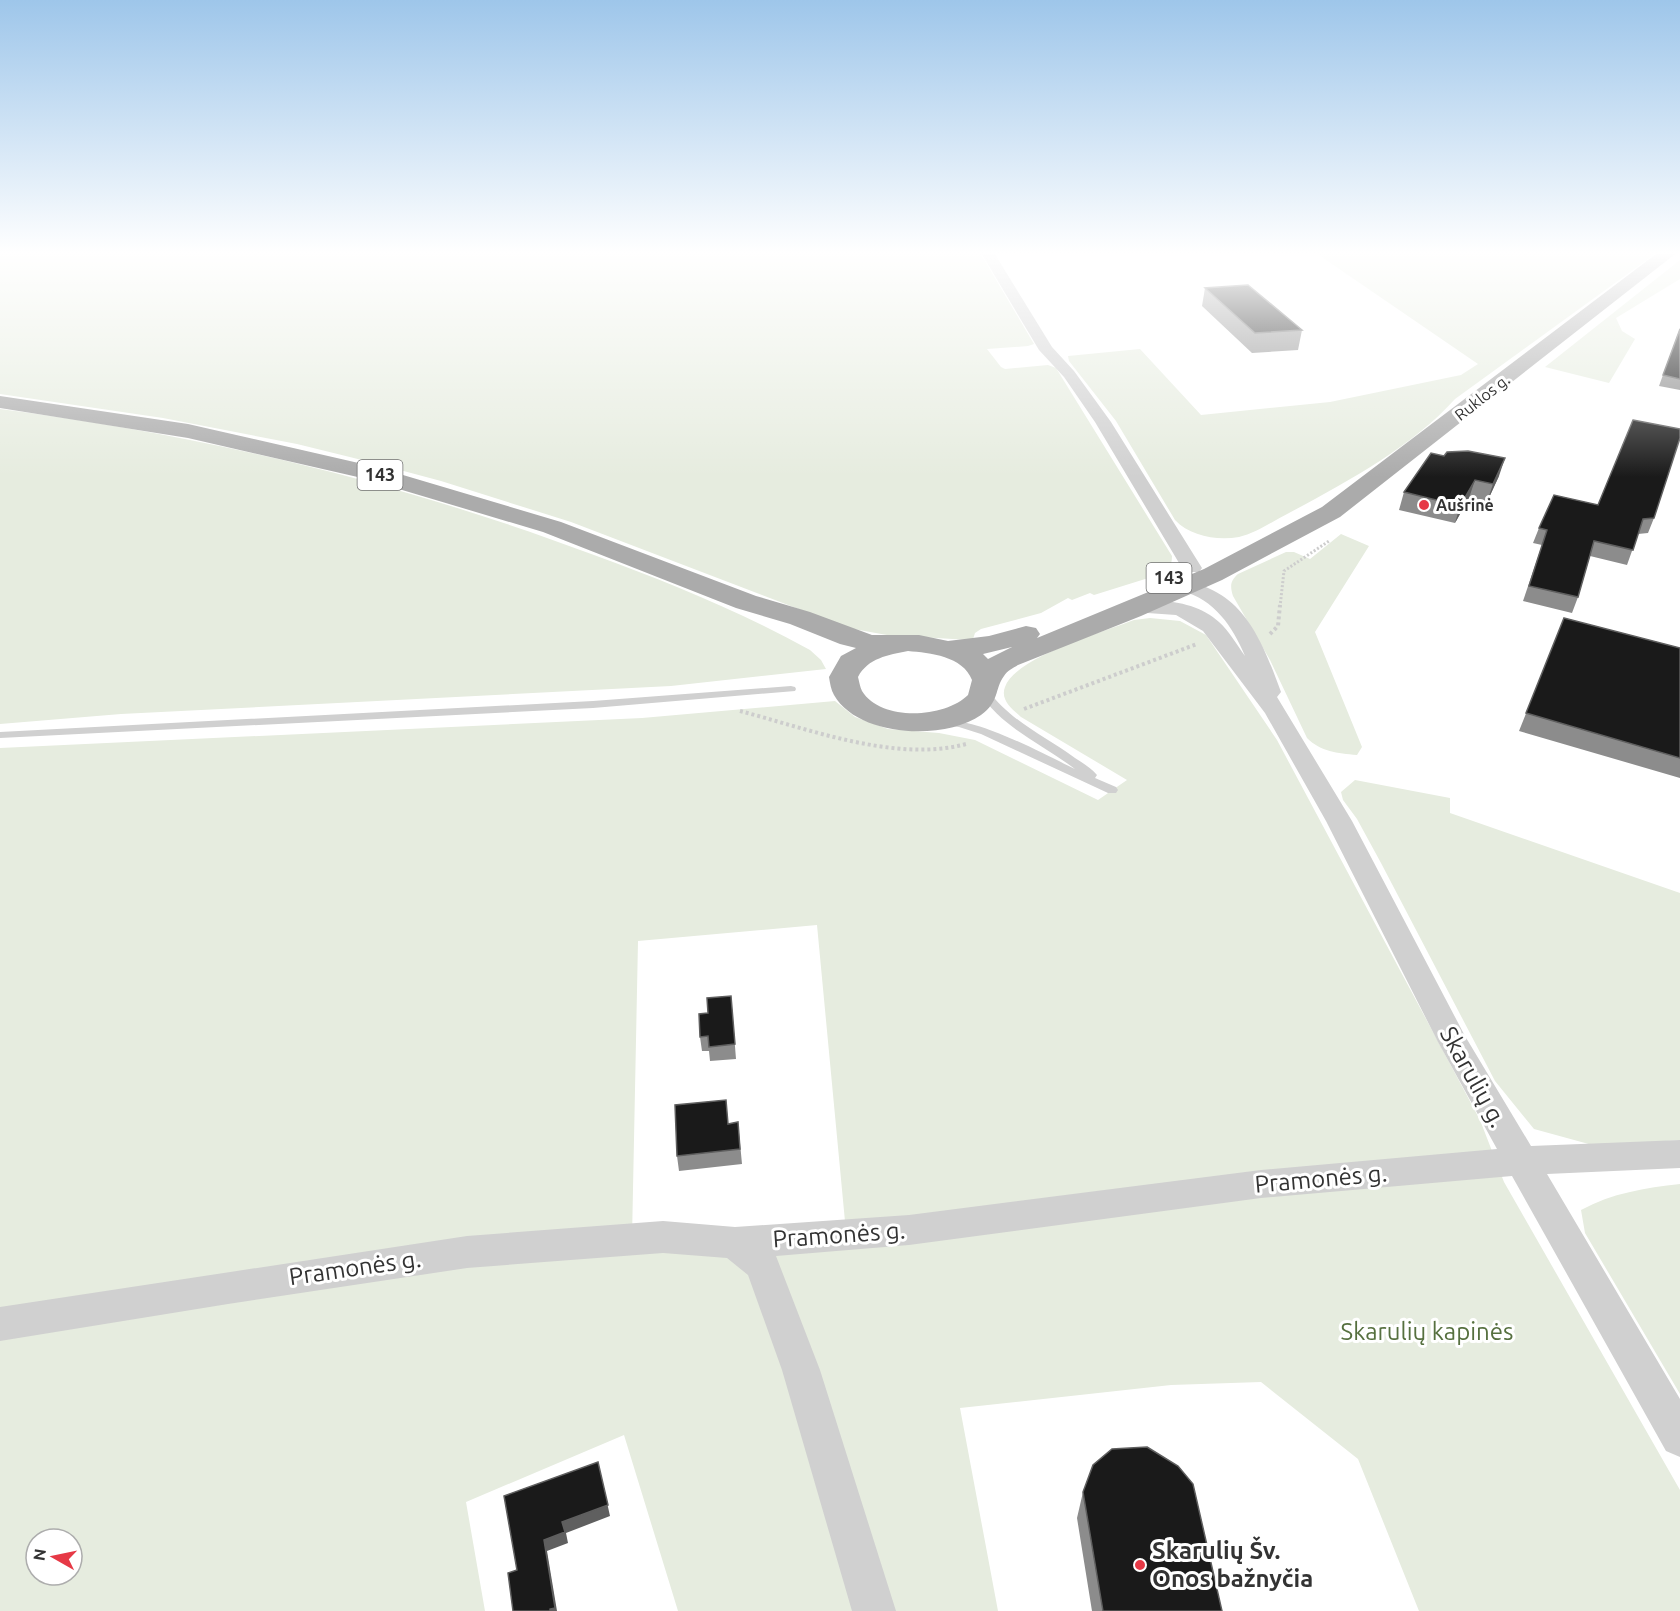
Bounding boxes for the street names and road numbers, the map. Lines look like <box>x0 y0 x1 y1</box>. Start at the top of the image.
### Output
street label: Ruklos g. <box>1451 370 1513 424</box>
road number: 143 <box>358 460 403 490</box>
road number: 143 <box>1146 563 1192 593</box>
street label: Skarulių g. <box>1435 1022 1512 1132</box>
street label: Pramonės g. <box>1253 1159 1388 1198</box>
street label: Pramonės g. <box>772 1216 906 1253</box>
street label: Pramonės g. <box>287 1245 423 1290</box>

